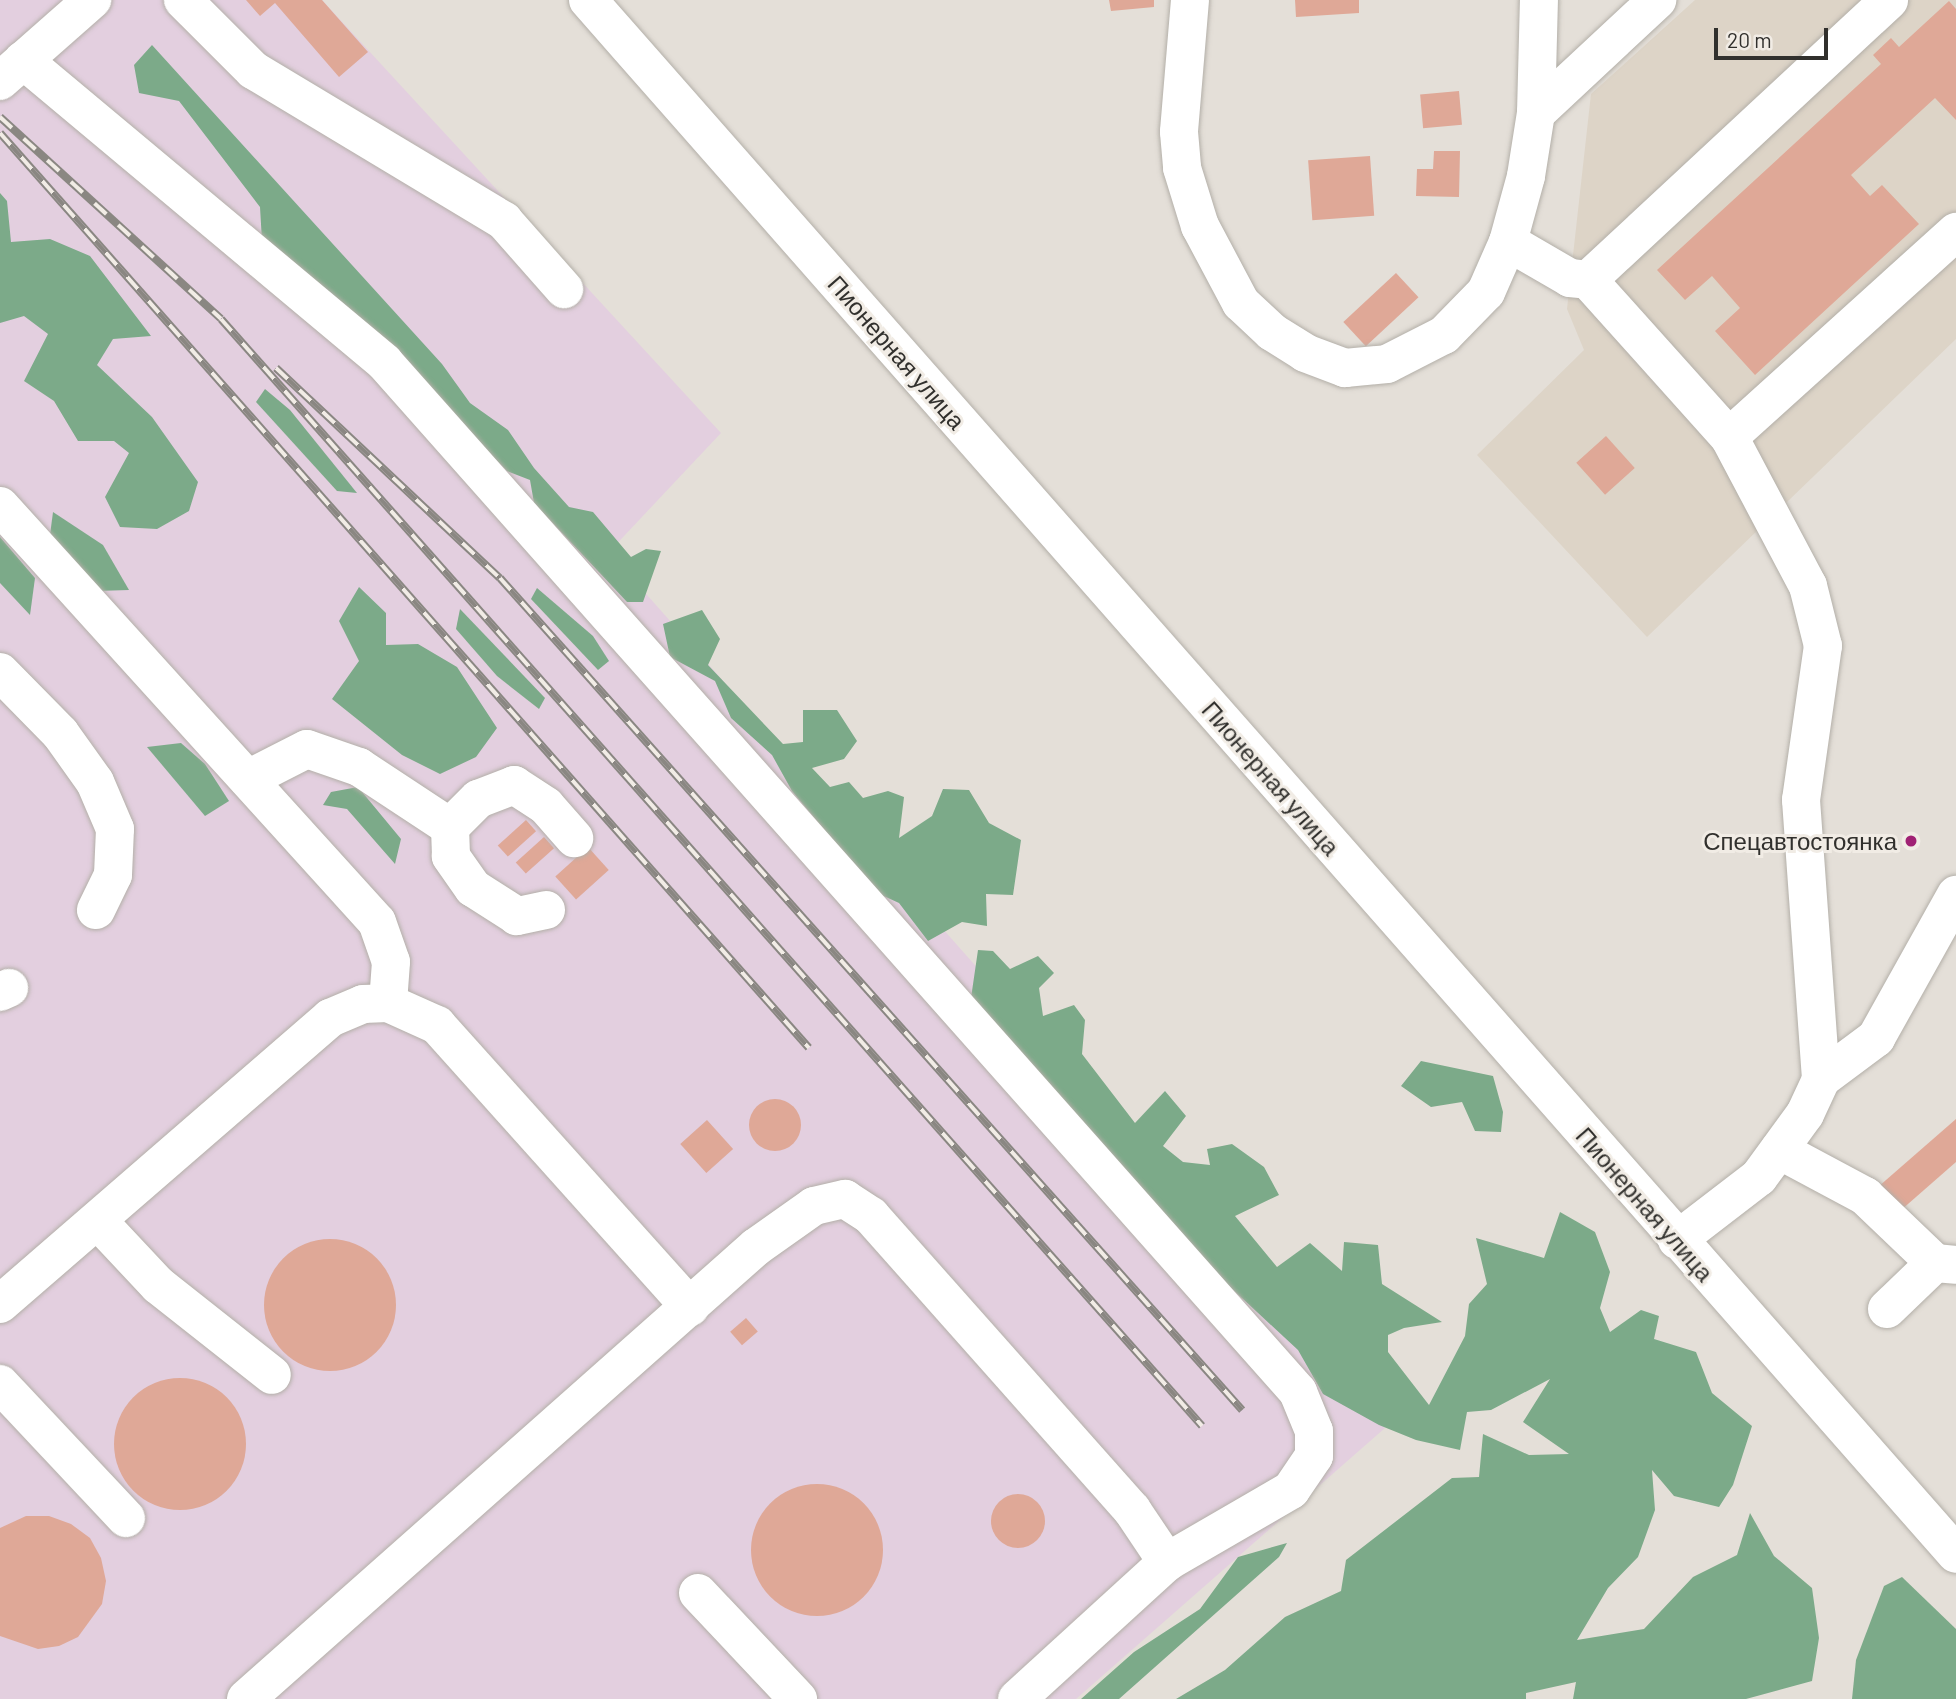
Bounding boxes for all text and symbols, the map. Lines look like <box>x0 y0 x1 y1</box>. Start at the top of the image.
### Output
scale bar <box>1718 14 1832 58</box>
text: 20 m <box>1727 27 1772 52</box>
street label: Пионерная улица <box>822 269 972 435</box>
street label: Пионерная улица <box>1196 695 1346 861</box>
place label: Спецавтостоянка <box>1703 827 1897 855</box>
marker: Спецавтостоянка <box>1903 833 1919 849</box>
street label: Пионерная улица <box>1570 1121 1720 1287</box>

